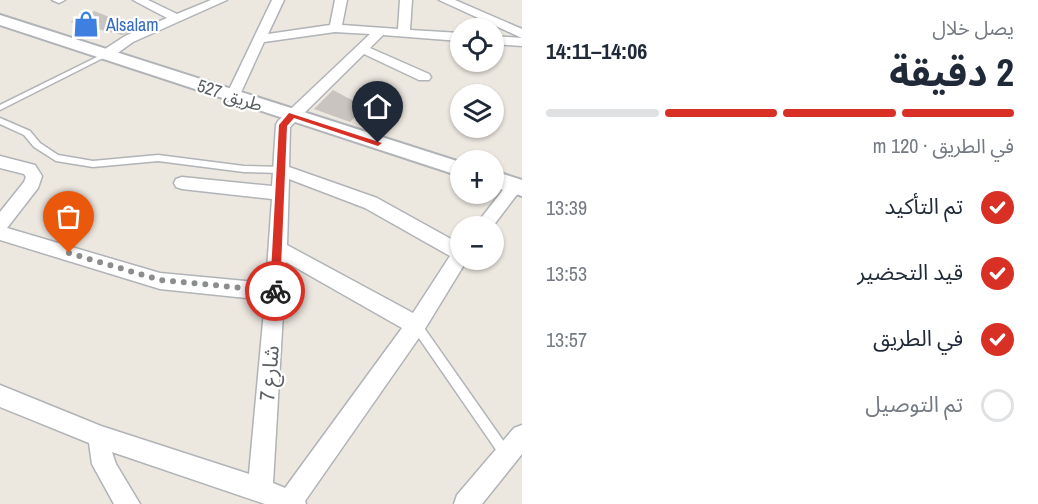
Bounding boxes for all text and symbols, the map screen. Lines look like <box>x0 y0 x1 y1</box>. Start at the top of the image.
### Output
shop icon: Alsalam <box>71 9 101 39</box>
place label: Alsalam <box>105 12 159 37</box>
text: يصل خلال <box>932 14 1014 41</box>
map controls <box>450 18 504 270</box>
button: locate <box>450 18 504 72</box>
text: 14:06–14:11 <box>546 36 647 66</box>
text: 2 دقيقة <box>889 46 1014 98</box>
street label: طريق 527 <box>194 73 266 117</box>
pin <box>352 81 403 143</box>
button: layers <box>450 84 504 138</box>
icon: home <box>361 90 394 123</box>
text: في الطريق · 120 m <box>873 132 1014 159</box>
button: + <box>450 150 504 204</box>
pin <box>43 191 94 253</box>
text: تم التأكيد <box>885 191 963 221</box>
icon: check <box>981 191 1014 224</box>
text: 13:39 <box>546 194 587 221</box>
icon: bag <box>52 200 85 233</box>
button: − <box>450 216 504 270</box>
text: قيد التحضير <box>857 257 963 287</box>
icon: check <box>981 257 1014 290</box>
text: 13:53 <box>546 260 587 287</box>
courier <box>245 261 305 321</box>
icon: bike <box>259 275 292 308</box>
text: في الطريق <box>873 323 963 353</box>
icon: check <box>981 323 1014 356</box>
text: 13:57 <box>546 326 587 353</box>
street label: شارع 7 <box>252 344 287 402</box>
text: تم التوصيل <box>865 389 963 419</box>

